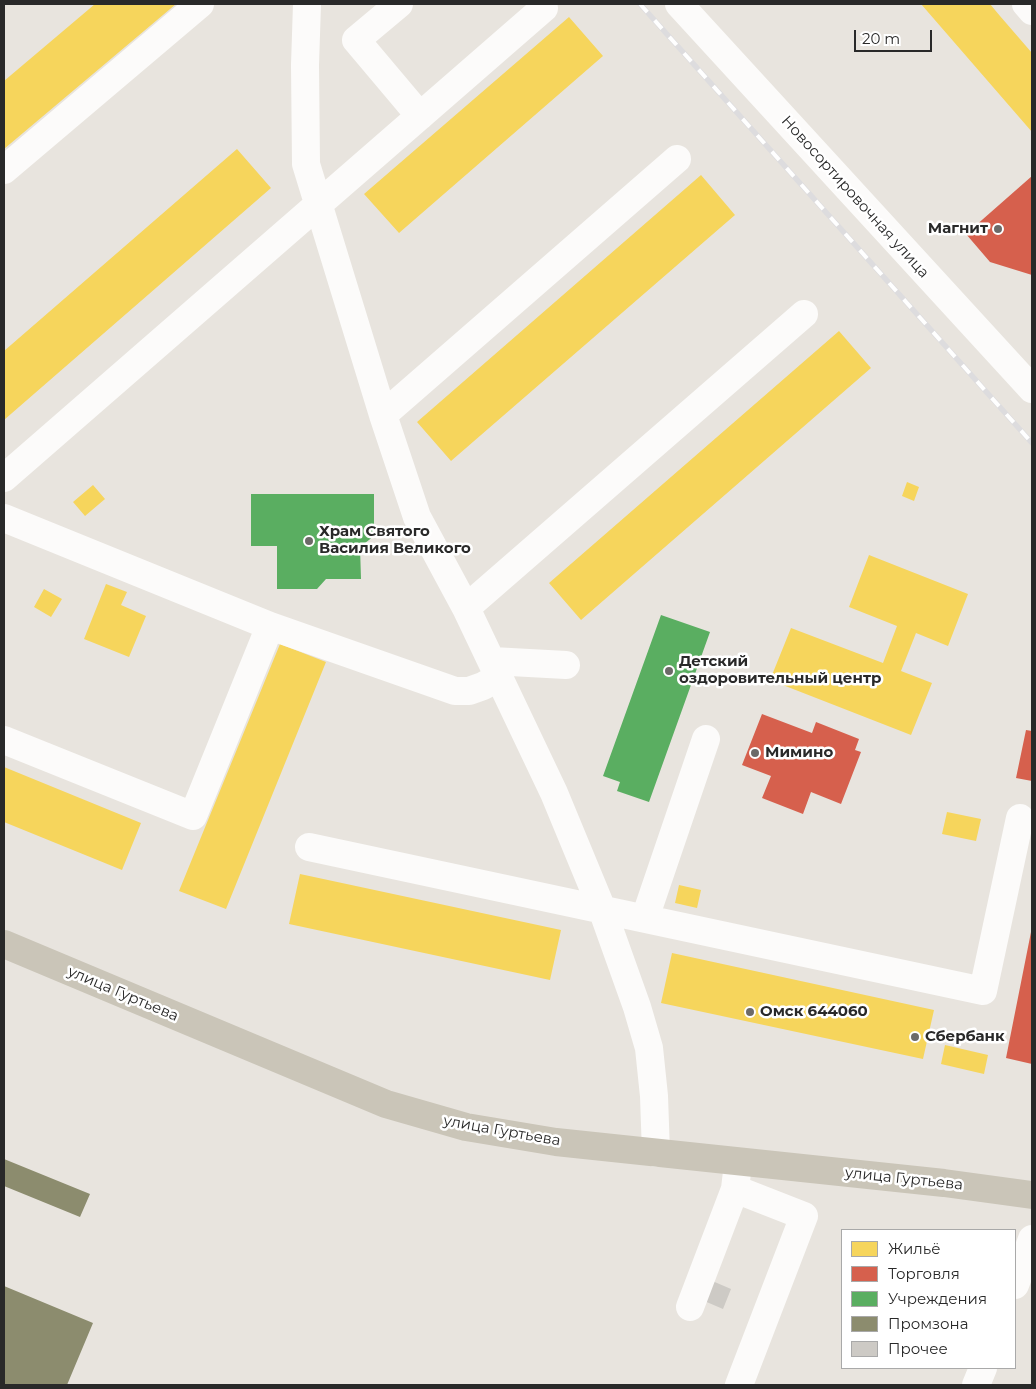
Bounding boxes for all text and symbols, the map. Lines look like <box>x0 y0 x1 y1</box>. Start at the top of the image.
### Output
scale bar <box>856 20 934 52</box>
text: 20 m <box>862 29 900 48</box>
street label: Новосортировочная улица <box>777 112 933 282</box>
place label: Магнит <box>928 220 988 238</box>
marker: Магнит <box>992 223 1004 235</box>
place label: Храм Святого Василия Великого <box>319 523 471 558</box>
marker: Храм Святого Василия Великого <box>303 535 315 547</box>
place label: Детский оздоровительный центр <box>679 653 881 688</box>
marker: Детский оздоровительный центр <box>663 665 675 677</box>
place label: Мимино <box>765 744 833 762</box>
marker: Мимино <box>749 747 761 759</box>
street label: улица Гуртьева <box>65 963 181 1025</box>
place label: Омск 644060 <box>760 1003 868 1021</box>
marker: Омск 644060 <box>744 1006 756 1018</box>
place label: Сбербанк <box>925 1028 1005 1046</box>
marker: Сбербанк <box>909 1031 921 1043</box>
street label: улица Гуртьева <box>442 1112 562 1150</box>
street label: улица Гуртьева <box>844 1164 964 1194</box>
legend <box>841 1229 1016 1369</box>
text: Жильё <box>888 1239 941 1258</box>
text: Торговля <box>888 1264 960 1283</box>
text: Учреждения <box>888 1289 987 1308</box>
text: Промзона <box>888 1314 968 1333</box>
text: Прочее <box>888 1339 948 1358</box>

